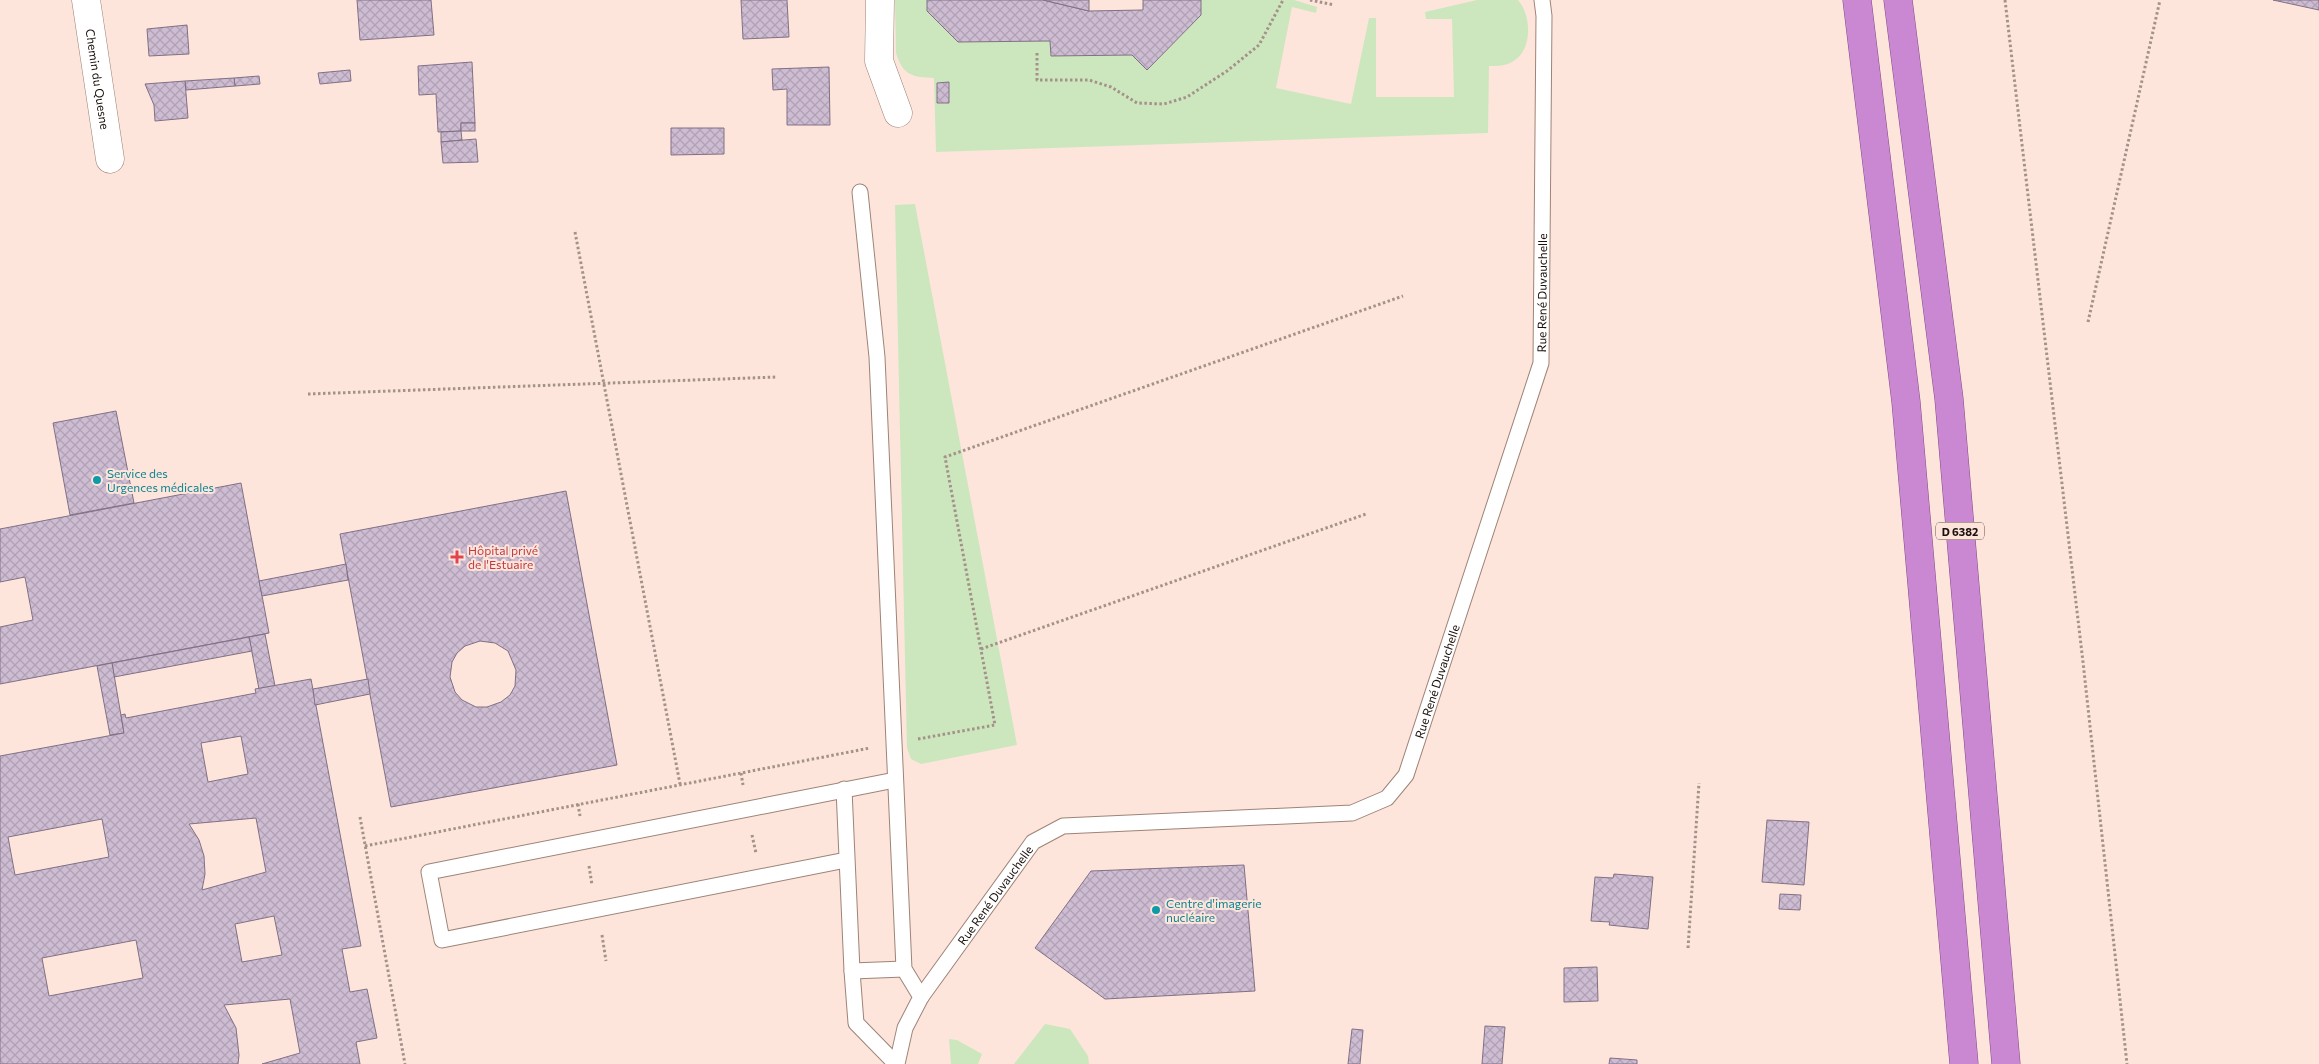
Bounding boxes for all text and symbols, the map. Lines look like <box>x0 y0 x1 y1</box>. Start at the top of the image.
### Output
street label: Chemin du Quesne <box>83 28 112 130</box>
street label: Rue René Duvauchelle <box>1534 233 1549 353</box>
place label: Service des Urgences médicales <box>107 466 214 494</box>
marker: Service des Urgences médicales <box>91 474 103 486</box>
road number: D 6382 <box>1936 522 1984 540</box>
place label: Hôpital privé de l'Estuaire <box>468 543 538 571</box>
marker: Hôpital privé de l'Estuaire <box>450 550 464 564</box>
street label: Rue René Duvauchelle <box>1411 623 1462 740</box>
street label: Rue René Duvauchelle <box>954 843 1035 947</box>
place label: Centre d'imagerie nucléaire <box>1166 896 1262 924</box>
marker: Centre d'imagerie nucléaire <box>1150 904 1162 916</box>

